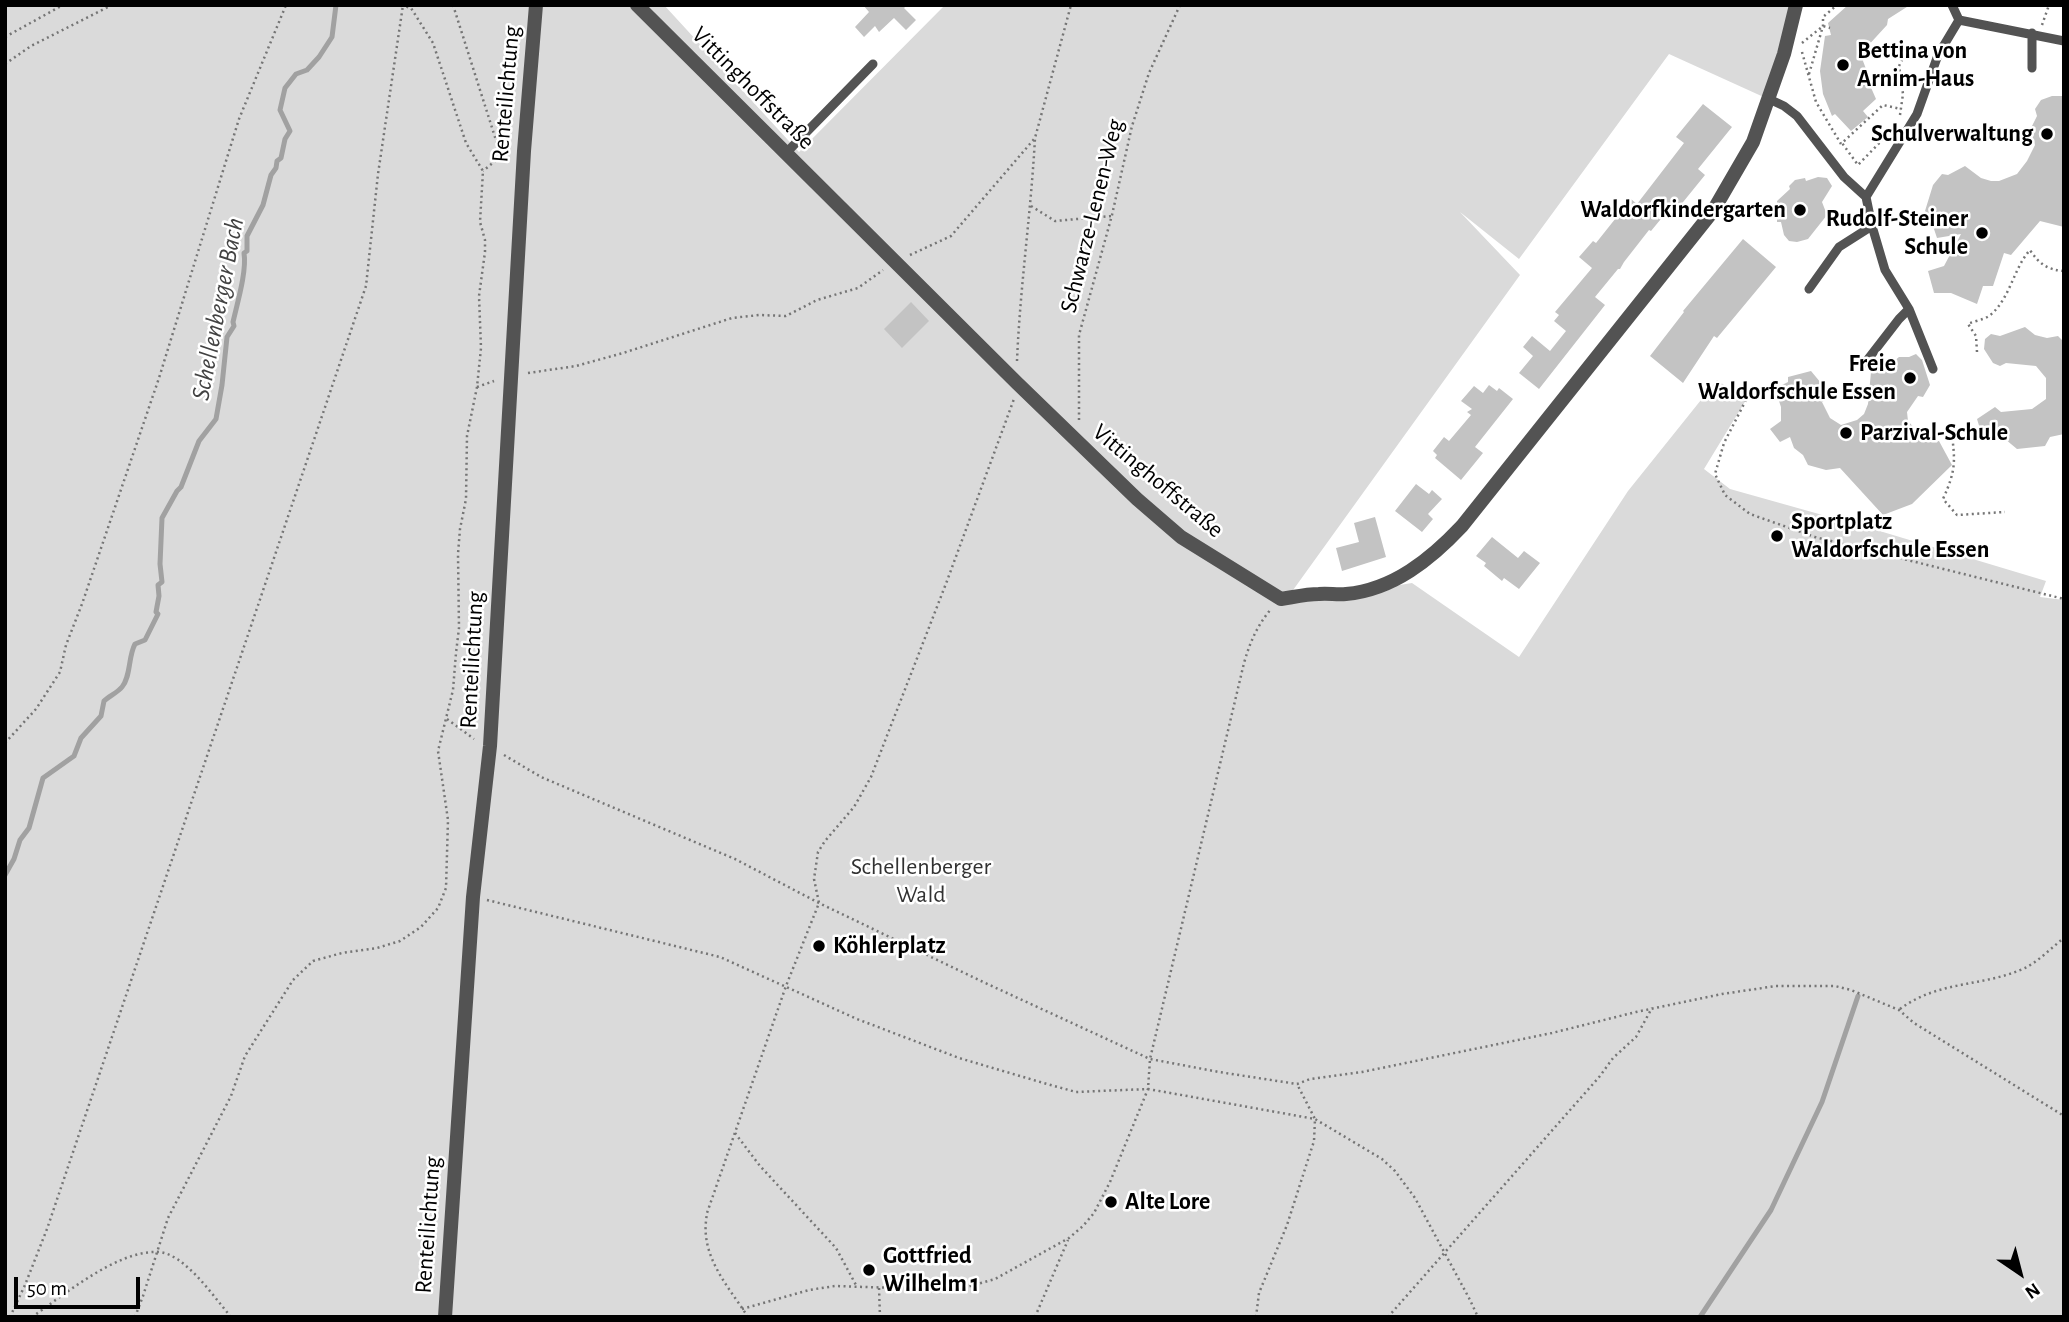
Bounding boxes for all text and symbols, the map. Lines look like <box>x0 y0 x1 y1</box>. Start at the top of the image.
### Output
street label: Vittinghoffstraße <box>685 20 821 156</box>
street label: Renteilichtung <box>486 24 526 164</box>
place label: Bettina von Arnim-Haus <box>1857 37 1974 93</box>
marker: Bettina von Arnim-Haus <box>1835 57 1851 73</box>
street label: Schwarze-Lenen-Weg <box>1054 116 1130 316</box>
place label: Schulverwaltung <box>1871 120 2033 148</box>
marker: Schulverwaltung <box>2039 126 2055 142</box>
place label: Waldorfkindergarten <box>1580 196 1786 224</box>
marker: Waldorfkindergarten <box>1792 202 1808 218</box>
place label: Rudolf-Steiner Schule <box>1826 205 1968 261</box>
water label: Schellenberger Bach <box>185 215 251 403</box>
marker: Rudolf-Steiner Schule <box>1974 225 1990 241</box>
place label: Freie Waldorfschule Essen <box>1698 350 1896 406</box>
marker: Freie Waldorfschule Essen <box>1902 370 1918 386</box>
street label: Vittinghoffstraße <box>1087 418 1229 544</box>
place label: Parzival-Schule <box>1860 419 2008 447</box>
marker: Parzival-Schule <box>1838 425 1854 441</box>
place label: Sportplatz Waldorfschule Essen <box>1791 508 1989 564</box>
marker: Sportplatz Waldorfschule Essen <box>1769 528 1785 544</box>
street label: Renteilichtung <box>454 591 490 729</box>
park label: Schellenberger Wald <box>851 853 991 909</box>
place label: Köhlerplatz <box>833 932 946 960</box>
marker: Köhlerplatz <box>811 938 827 954</box>
street label: Renteilichtung <box>409 1156 447 1294</box>
place label: Alte Lore <box>1125 1188 1210 1216</box>
marker: Alte Lore <box>1103 1194 1119 1210</box>
north arrow <box>1985 1238 2055 1308</box>
place label: Gottfried Wilhelm 1 <box>883 1242 979 1298</box>
scale bar <box>18 1262 144 1306</box>
marker: Gottfried Wilhelm 1 <box>861 1262 877 1278</box>
text: 50 m <box>27 1278 67 1299</box>
text: N <box>2021 1279 2043 1302</box>

